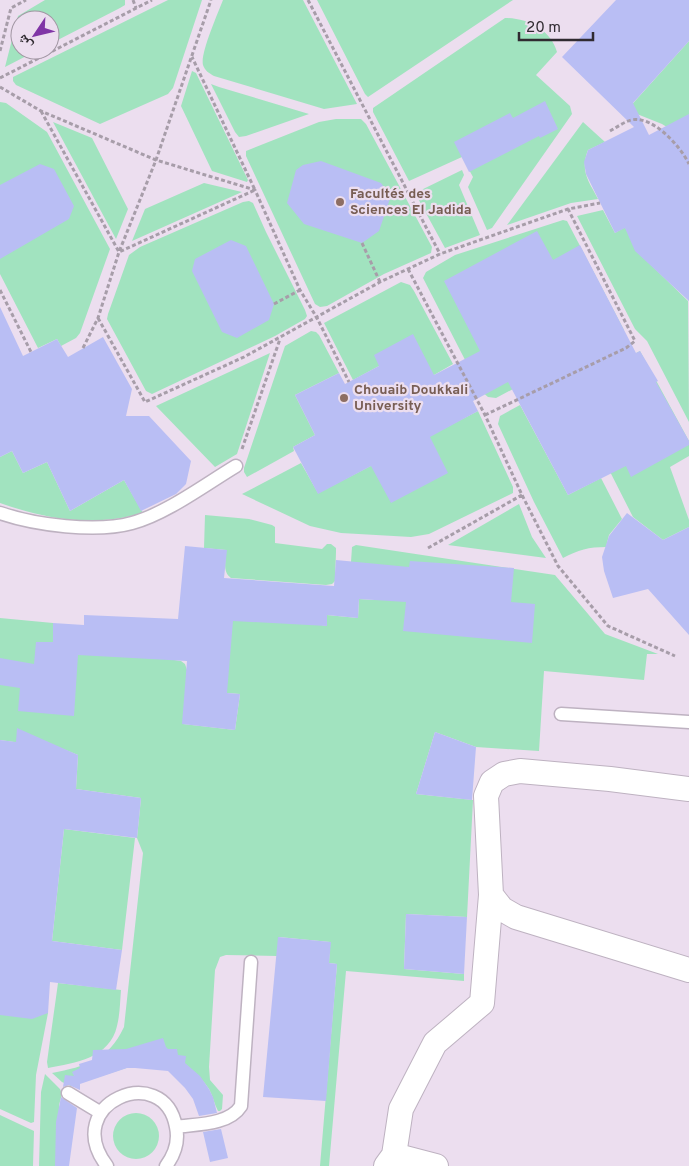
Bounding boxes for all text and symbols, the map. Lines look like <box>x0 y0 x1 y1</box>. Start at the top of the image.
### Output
north arrow <box>10 10 60 60</box>
scale bar <box>519 10 593 42</box>
text: 20 m <box>526 19 561 38</box>
text: ش <box>14 31 37 53</box>
place label: Facultés des Sciences El Jadida <box>350 186 472 219</box>
marker: Facultés des Sciences El Jadida <box>334 196 346 208</box>
place label: Chouaib Doukkali University <box>354 382 468 415</box>
marker: Chouaib Doukkali University <box>338 392 350 404</box>

